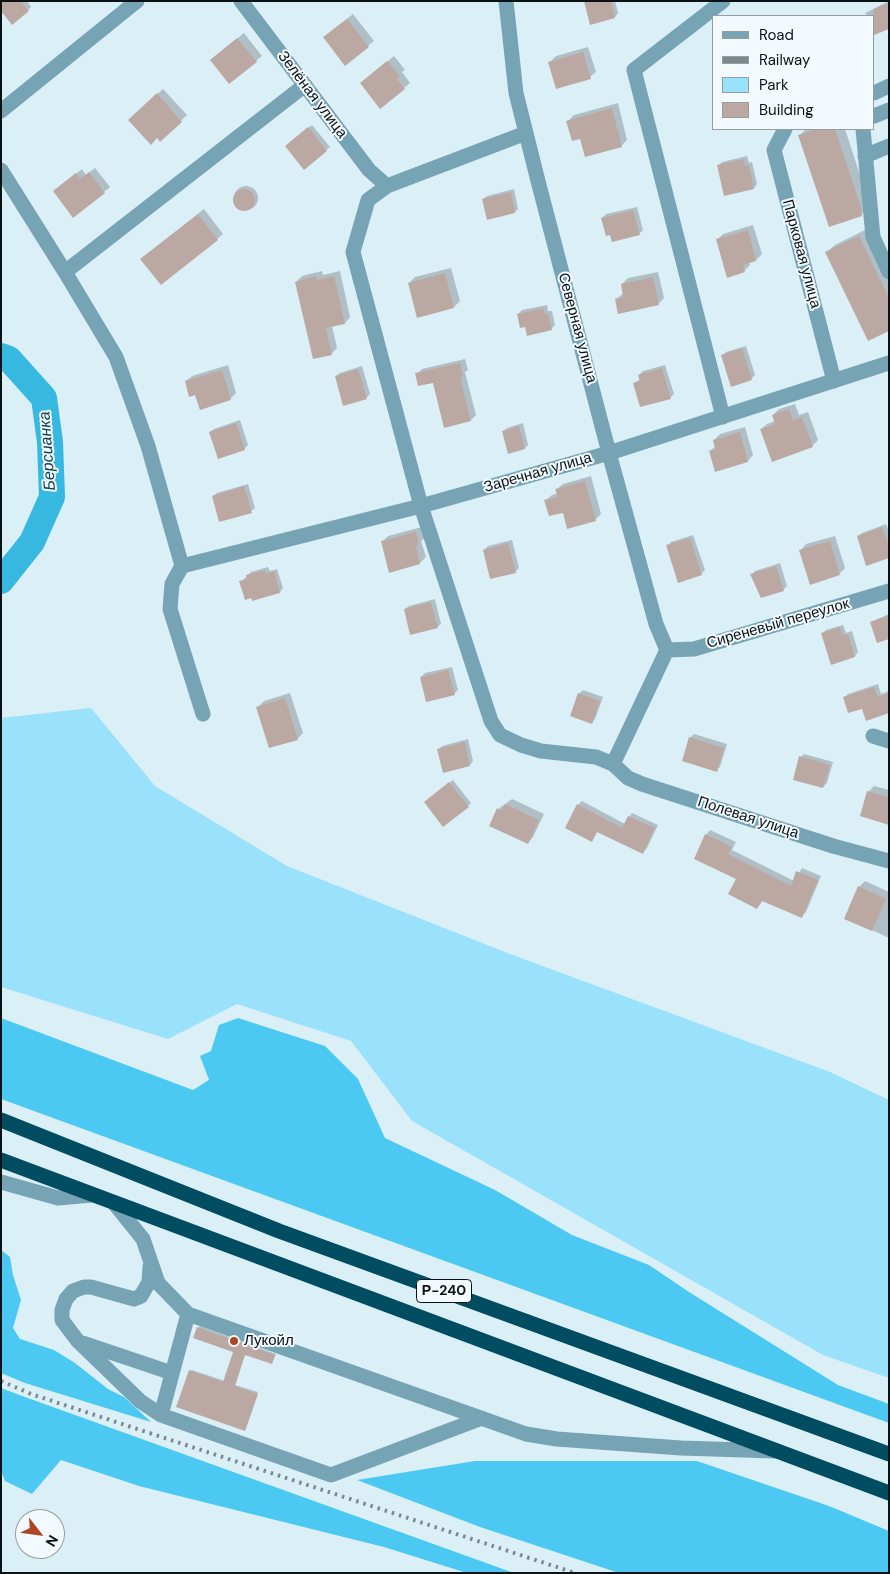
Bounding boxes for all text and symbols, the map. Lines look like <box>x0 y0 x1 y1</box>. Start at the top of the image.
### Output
legend <box>712 15 875 130</box>
text: Road <box>759 25 794 45</box>
street label: Зелёная улица <box>274 48 350 142</box>
text: Railway <box>759 50 810 70</box>
text: Park <box>759 75 789 95</box>
text: Building <box>759 100 814 120</box>
street label: Парковая улица <box>778 198 824 310</box>
street label: Северная улица <box>554 271 600 385</box>
water label: Берсианка <box>36 411 60 491</box>
street label: Заречная улица <box>482 449 594 497</box>
street label: Сиреневый переулок <box>705 595 851 653</box>
street label: Полевая улица <box>695 793 801 843</box>
road number: Р-240 <box>416 1280 472 1302</box>
place label: Лукойл <box>244 1332 294 1350</box>
marker: Лукойл <box>228 1335 240 1347</box>
north arrow <box>15 1509 65 1559</box>
text: N <box>42 1532 62 1550</box>

